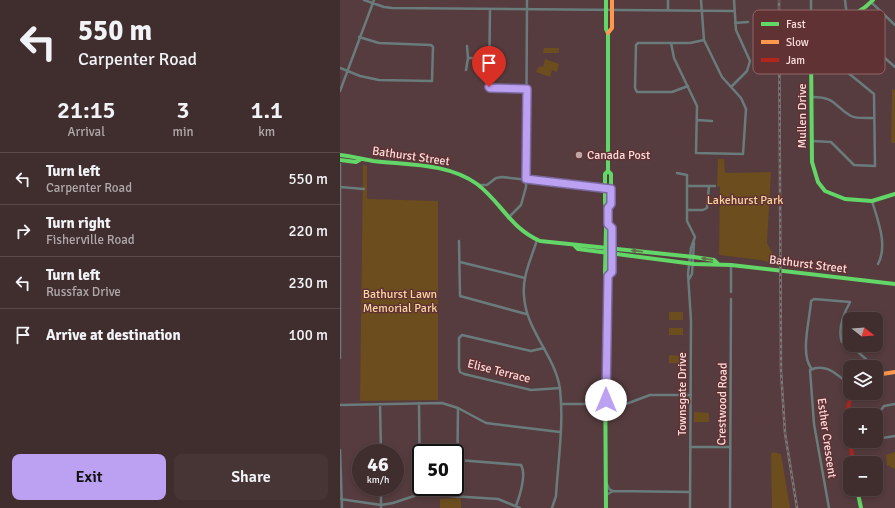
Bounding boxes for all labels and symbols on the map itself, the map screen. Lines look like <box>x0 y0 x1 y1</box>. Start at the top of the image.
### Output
legend <box>753 10 885 74</box>
text: Fast <box>786 18 806 31</box>
text: Slow <box>786 36 809 49</box>
pin <box>472 46 506 87</box>
text: Jam <box>786 54 805 67</box>
street label: Mullen Drive <box>795 83 810 149</box>
street label: Bathurst Street <box>371 144 451 169</box>
place label: Canada Post <box>587 148 650 163</box>
marker: Canada Post <box>574 150 584 160</box>
park label: Lakehurst Park <box>707 193 783 208</box>
one-way arrow <box>631 248 643 254</box>
street label: Bathurst Street <box>768 252 848 277</box>
one-way arrow <box>700 256 713 262</box>
park label: Bathurst Lawn Memorial Park <box>363 287 437 316</box>
north arrow <box>843 312 883 352</box>
street label: Townsgate Drive <box>675 352 690 436</box>
street label: Elise Terrace <box>466 356 532 387</box>
street label: Crestwood Road <box>714 363 731 445</box>
position arrow <box>585 379 627 421</box>
street label: Esther Crescent <box>813 397 840 479</box>
speed limit sign: 50 <box>412 444 464 496</box>

